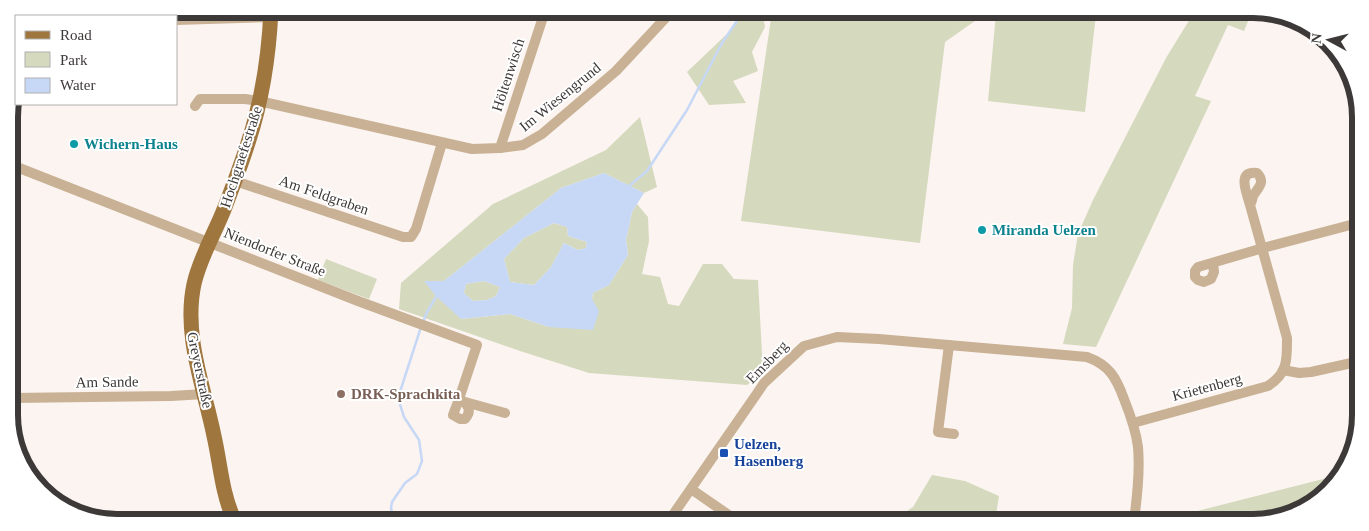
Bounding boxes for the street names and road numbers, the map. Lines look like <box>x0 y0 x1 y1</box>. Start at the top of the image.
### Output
street label: Höltenwisch <box>489 36 527 114</box>
street label: Im Wiesengrund <box>516 59 604 135</box>
street label: Hochgraefestraße <box>217 104 265 210</box>
street label: Am Feldgraben <box>277 172 371 218</box>
street label: Niendorfer Straße <box>222 224 328 280</box>
street label: Greyerstraße <box>184 330 216 410</box>
street label: Emsberg <box>743 337 792 387</box>
street label: Krietenberg <box>1170 370 1244 404</box>
street label: Am Sande <box>75 373 139 391</box>

